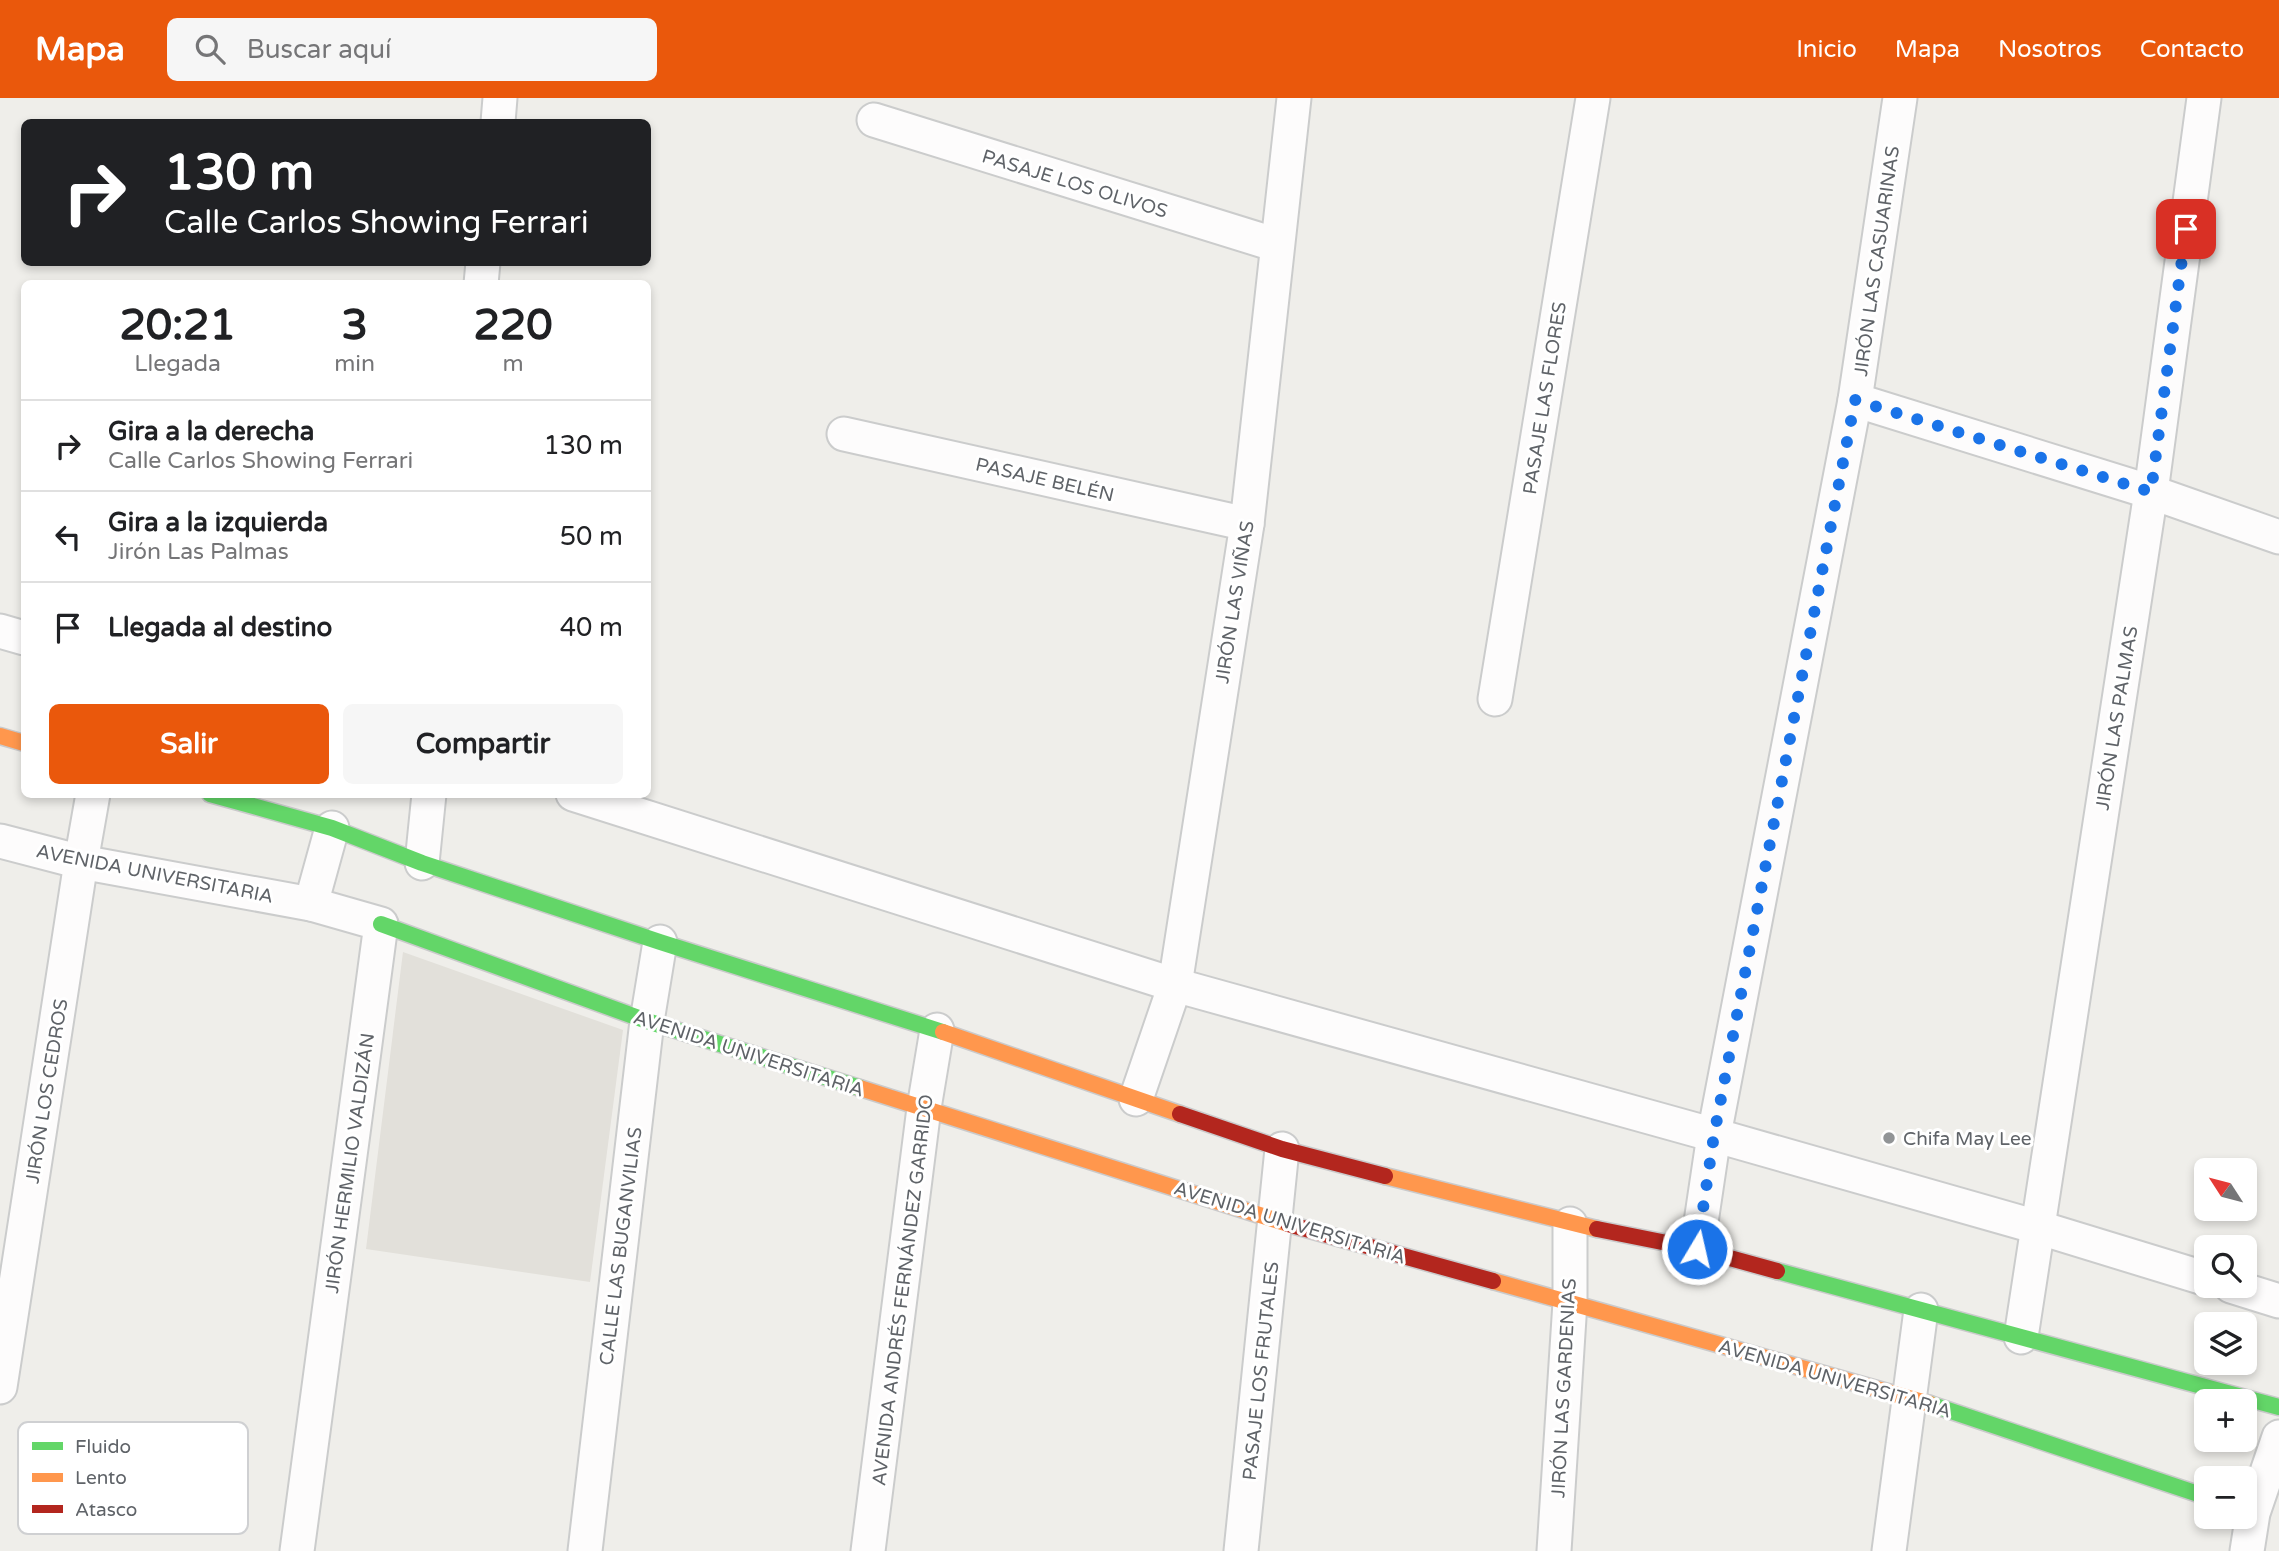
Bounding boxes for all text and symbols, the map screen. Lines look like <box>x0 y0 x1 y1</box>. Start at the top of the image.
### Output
search box <box>167 18 657 81</box>
text: Mapa <box>35 30 125 69</box>
icon: search <box>191 30 229 68</box>
text: Buscar aquí <box>247 34 391 65</box>
text: Inicio <box>1796 35 1857 64</box>
text: Mapa <box>1895 35 1960 64</box>
text: Nosotros <box>1998 35 2102 64</box>
text: Contacto <box>2140 35 2244 64</box>
text: 130 m <box>164 144 314 203</box>
street label: PASAJE LOS OLIVOS <box>979 145 1170 223</box>
street label: JIRÓN LAS CASUARINAS <box>1849 145 1904 378</box>
icon: right <box>49 147 140 238</box>
pin <box>2156 199 2216 259</box>
text: Calle Carlos Showing Ferrari <box>164 204 589 242</box>
icon: arrive <box>2167 210 2205 248</box>
text: 20:21 <box>119 300 236 351</box>
text: 3 <box>341 300 368 351</box>
text: 220 <box>473 300 553 351</box>
street label: PASAJE LAS FLORES <box>1519 300 1571 496</box>
text: Llegada <box>134 350 221 378</box>
text: min <box>334 350 375 378</box>
text: m <box>502 350 524 378</box>
text: Gira a la derecha <box>108 416 314 447</box>
icon: right <box>49 427 87 465</box>
text: 130 m <box>543 430 623 461</box>
text: Calle Carlos Showing Ferrari <box>108 447 413 475</box>
street label: PASAJE BELÉN <box>973 453 1116 507</box>
text: Gira a la izquierda <box>108 507 328 538</box>
icon: left <box>49 518 87 556</box>
street label: JIRÓN LAS VIÑAS <box>1210 519 1259 685</box>
text: 50 m <box>560 521 623 552</box>
text: Jirón Las Palmas <box>108 538 289 566</box>
icon: arrive <box>49 609 87 647</box>
text: Llegada al destino <box>108 612 332 643</box>
text: 40 m <box>560 612 623 643</box>
street label: JIRÓN LAS PALMAS <box>2091 624 2142 812</box>
button: Salir <box>49 704 329 784</box>
button: Compartir <box>343 704 623 784</box>
street label: AVENIDA UNIVERSITARIA <box>34 840 275 908</box>
street label: JIRÓN LOS CEDROS <box>21 997 72 1185</box>
street label: AVENIDA UNIVERSITARIA <box>631 1006 867 1102</box>
street label: JIRÓN HERMILIO VALDIZÁN <box>320 1031 379 1295</box>
street label: AVENIDA ANDRÉS FERNÁNDEZ GARRIDO <box>867 1093 938 1487</box>
street label: CALLE LAS BUGANVILIAS <box>595 1126 647 1367</box>
place label: Chifa May Lee <box>1903 1128 2032 1150</box>
marker: Chifa May Lee <box>1881 1130 1897 1146</box>
north arrow <box>2194 1158 2258 1222</box>
map controls <box>2194 1158 2257 1529</box>
street label: AVENIDA UNIVERSITARIA <box>1171 1177 1408 1269</box>
position arrow <box>1660 1212 1734 1286</box>
button: search <box>2194 1235 2257 1298</box>
street label: PASAJE LOS FRUTALES <box>1239 1261 1283 1482</box>
street label: JIRÓN LAS GARDENIAS <box>1546 1278 1581 1498</box>
button: layers <box>2194 1312 2257 1375</box>
street label: AVENIDA UNIVERSITARIA <box>1716 1335 1954 1423</box>
button: + <box>2194 1389 2257 1452</box>
legend <box>18 1422 248 1534</box>
text: Fluido <box>75 1436 131 1458</box>
button: − <box>2194 1466 2257 1529</box>
text: Lento <box>75 1467 127 1489</box>
text: Atasco <box>75 1499 137 1521</box>

